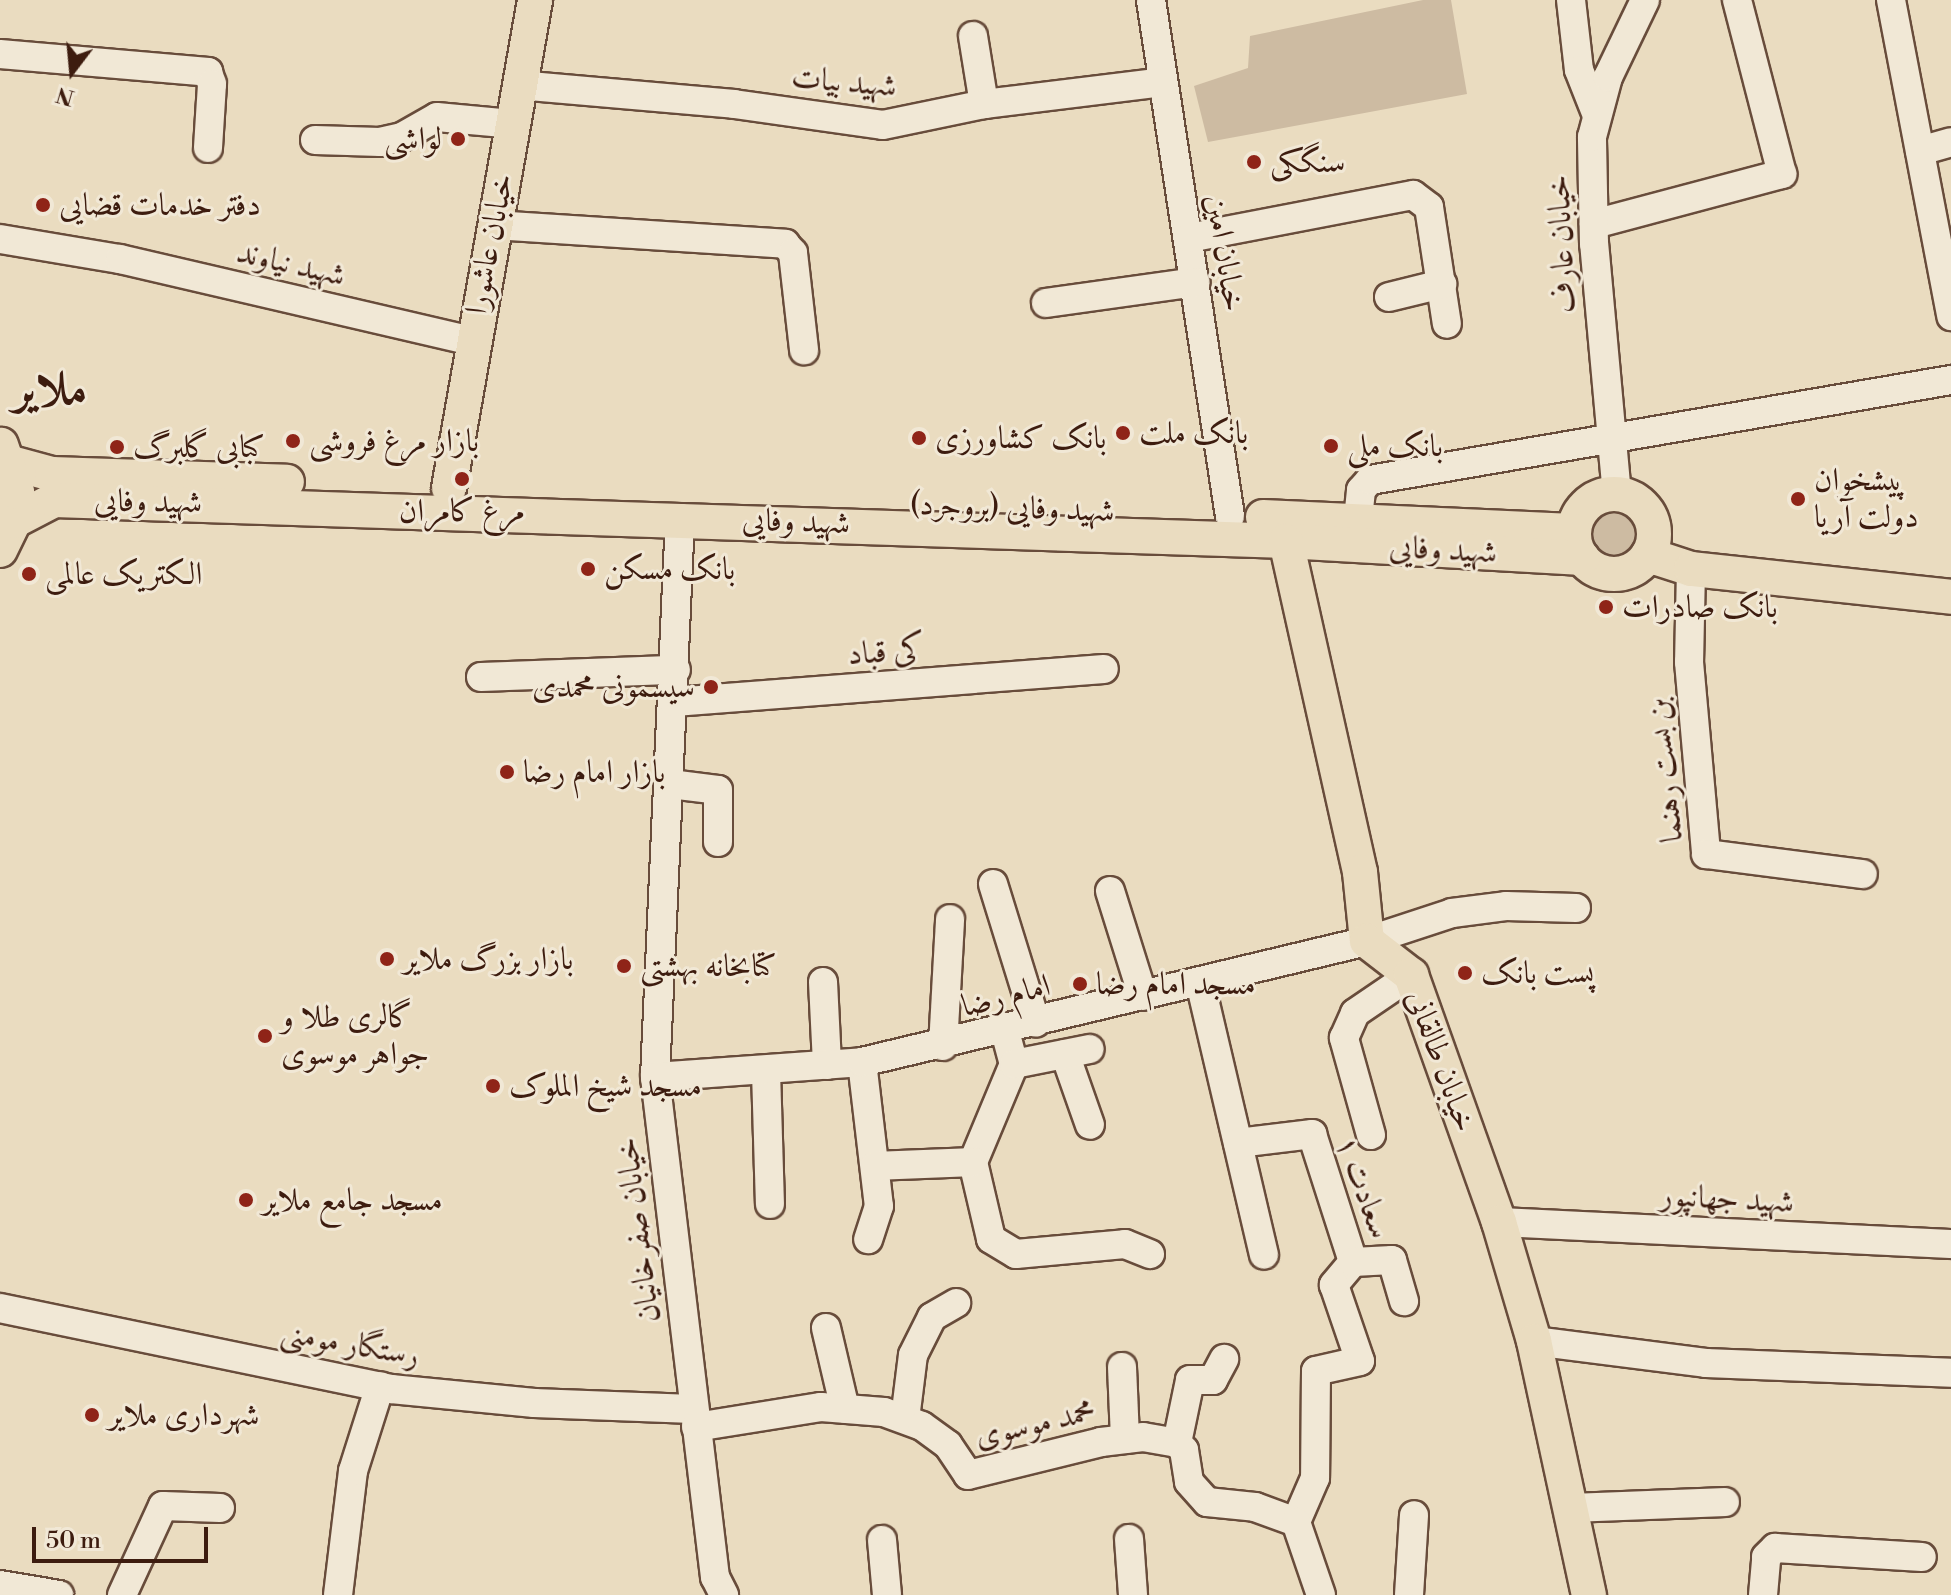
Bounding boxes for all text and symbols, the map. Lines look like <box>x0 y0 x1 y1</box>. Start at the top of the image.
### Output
north arrow <box>32 32 112 112</box>
street label: شهید بیات <box>790 58 898 106</box>
text: N <box>53 80 77 111</box>
place label: لواشی <box>384 120 442 158</box>
marker: لواشی <box>449 130 467 148</box>
place label: سنگکی <box>1270 143 1345 181</box>
marker: سنگکی <box>1245 153 1263 171</box>
street label: خیابان عاشورا <box>457 170 523 318</box>
street label: خیابان عارف <box>1539 174 1585 314</box>
place label: دفتر خدمات قضایی <box>59 186 261 224</box>
street label: خیابان امین <box>1197 192 1253 314</box>
marker: دفتر خدمات قضایی <box>34 196 52 214</box>
street label: شهید نیاوند <box>233 233 349 295</box>
district label: ملایر <box>12 362 88 420</box>
place label: بانک ملت <box>1139 414 1248 452</box>
place label: بانک کشاورزی <box>935 419 1107 457</box>
place label: بازار مرغ فروشی <box>309 422 479 460</box>
marker: بانک ملت <box>1114 424 1132 442</box>
place label: بانک ملی <box>1347 427 1443 465</box>
place label: کبابی گلبرگ <box>133 428 265 466</box>
marker: بانک کشاورزی <box>910 429 928 447</box>
marker: بازار مرغ فروشی <box>284 432 302 450</box>
marker: بانک ملی <box>1322 437 1340 455</box>
marker: کبابی گلبرگ <box>108 438 126 456</box>
place label: پیشخوان دولت آریا <box>1814 462 1919 537</box>
marker: مرغ کامران <box>453 470 471 488</box>
street label: شهید وفایی <box>94 482 202 522</box>
street label: شهید وفایی (بروجرد) <box>909 485 1115 531</box>
marker: پیشخوان دولت آریا <box>1789 490 1807 508</box>
place label: مرغ کامران <box>399 492 525 530</box>
street label: شهید وفایی <box>741 501 851 543</box>
street label: شهید وفایی <box>1388 528 1498 572</box>
place label: بانک مسکن <box>604 550 735 588</box>
place label: الکتریک عالمی <box>45 555 203 593</box>
marker: بانک مسکن <box>579 560 597 578</box>
marker: الکتریک عالمی <box>20 565 38 583</box>
place label: بانک صادرات <box>1622 588 1778 626</box>
marker: بانک صادرات <box>1597 598 1615 616</box>
street label: کی قباد <box>846 630 926 674</box>
place label: سیسمونی محمدی <box>532 668 695 706</box>
marker: سیسمونی محمدی <box>702 678 720 696</box>
street label: بن بست رهنما <box>1638 696 1692 844</box>
place label: بازار امام رضا <box>523 753 666 791</box>
marker: بازار امام رضا <box>498 763 516 781</box>
place label: بازار بزرگ ملایر <box>403 940 574 978</box>
place label: کتابخانه بهشتی <box>640 947 777 985</box>
marker: بازار بزرگ ملایر <box>378 950 396 968</box>
place label: پست بانک <box>1481 954 1594 992</box>
marker: کتابخانه بهشتی <box>615 957 633 975</box>
marker: پست بانک <box>1456 964 1474 982</box>
place label: مسجد امام رضا <box>1096 965 1256 1003</box>
street label: امام رضا <box>958 966 1054 1026</box>
marker: مسجد امام رضا <box>1071 975 1089 993</box>
street label: خیابان طالقانی <box>1398 985 1484 1137</box>
place label: گالری طلا و جواهر موسوی <box>281 999 429 1074</box>
marker: گالری طلا و جواهر موسوی <box>256 1027 274 1045</box>
place label: مسجد شیخ الملوک <box>509 1067 702 1105</box>
marker: مسجد شیخ الملوک <box>484 1077 502 1095</box>
street label: سعادت ۱ <box>1327 1130 1399 1244</box>
street label: خیابان صفرخانیان <box>608 1135 668 1325</box>
street label: شهید جهانپور <box>1659 1176 1795 1222</box>
place label: مسجد جامع ملایر <box>262 1181 443 1219</box>
marker: مسجد جامع ملایر <box>237 1191 255 1209</box>
street label: رستگار مومنی <box>278 1313 422 1375</box>
street label: محمد موسوی <box>971 1392 1099 1456</box>
place label: شهرداری ملایر <box>108 1396 260 1434</box>
marker: شهرداری ملایر <box>83 1406 101 1424</box>
scale bar <box>36 1511 212 1561</box>
text: 50 m <box>46 1526 101 1556</box>

